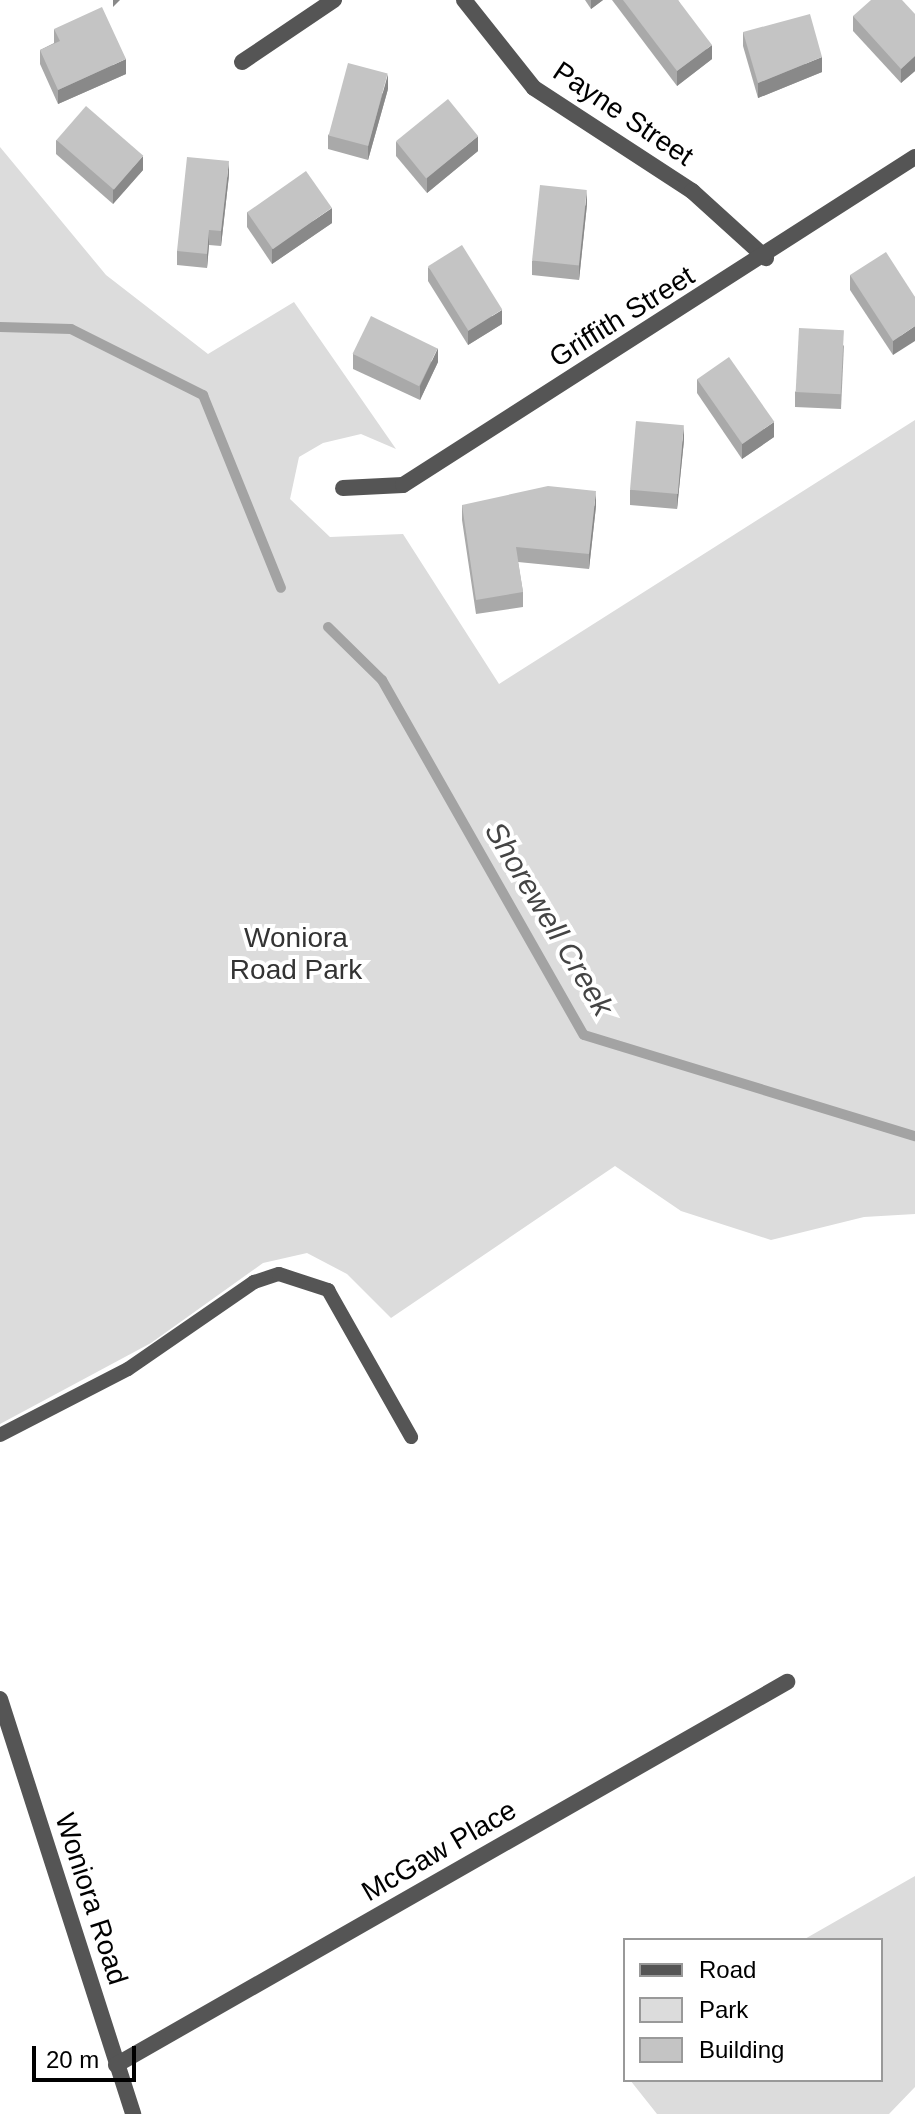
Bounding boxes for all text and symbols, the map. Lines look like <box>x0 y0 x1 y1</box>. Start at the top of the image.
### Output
street label: Payne Street <box>547 55 699 173</box>
street label: Griffith Street <box>543 259 701 375</box>
water label: Shorewell Creek <box>477 815 621 1023</box>
park label: Woniora Road Park <box>230 921 362 987</box>
street label: McGaw Place <box>356 1793 522 1909</box>
street label: Woniora Road <box>47 1809 135 1989</box>
legend <box>623 1938 883 2082</box>
text: Road <box>699 1956 756 1983</box>
text: Park <box>699 1996 748 2023</box>
scale bar <box>36 2030 140 2080</box>
text: Building <box>699 2036 784 2063</box>
text: 20 m <box>46 2046 99 2073</box>

